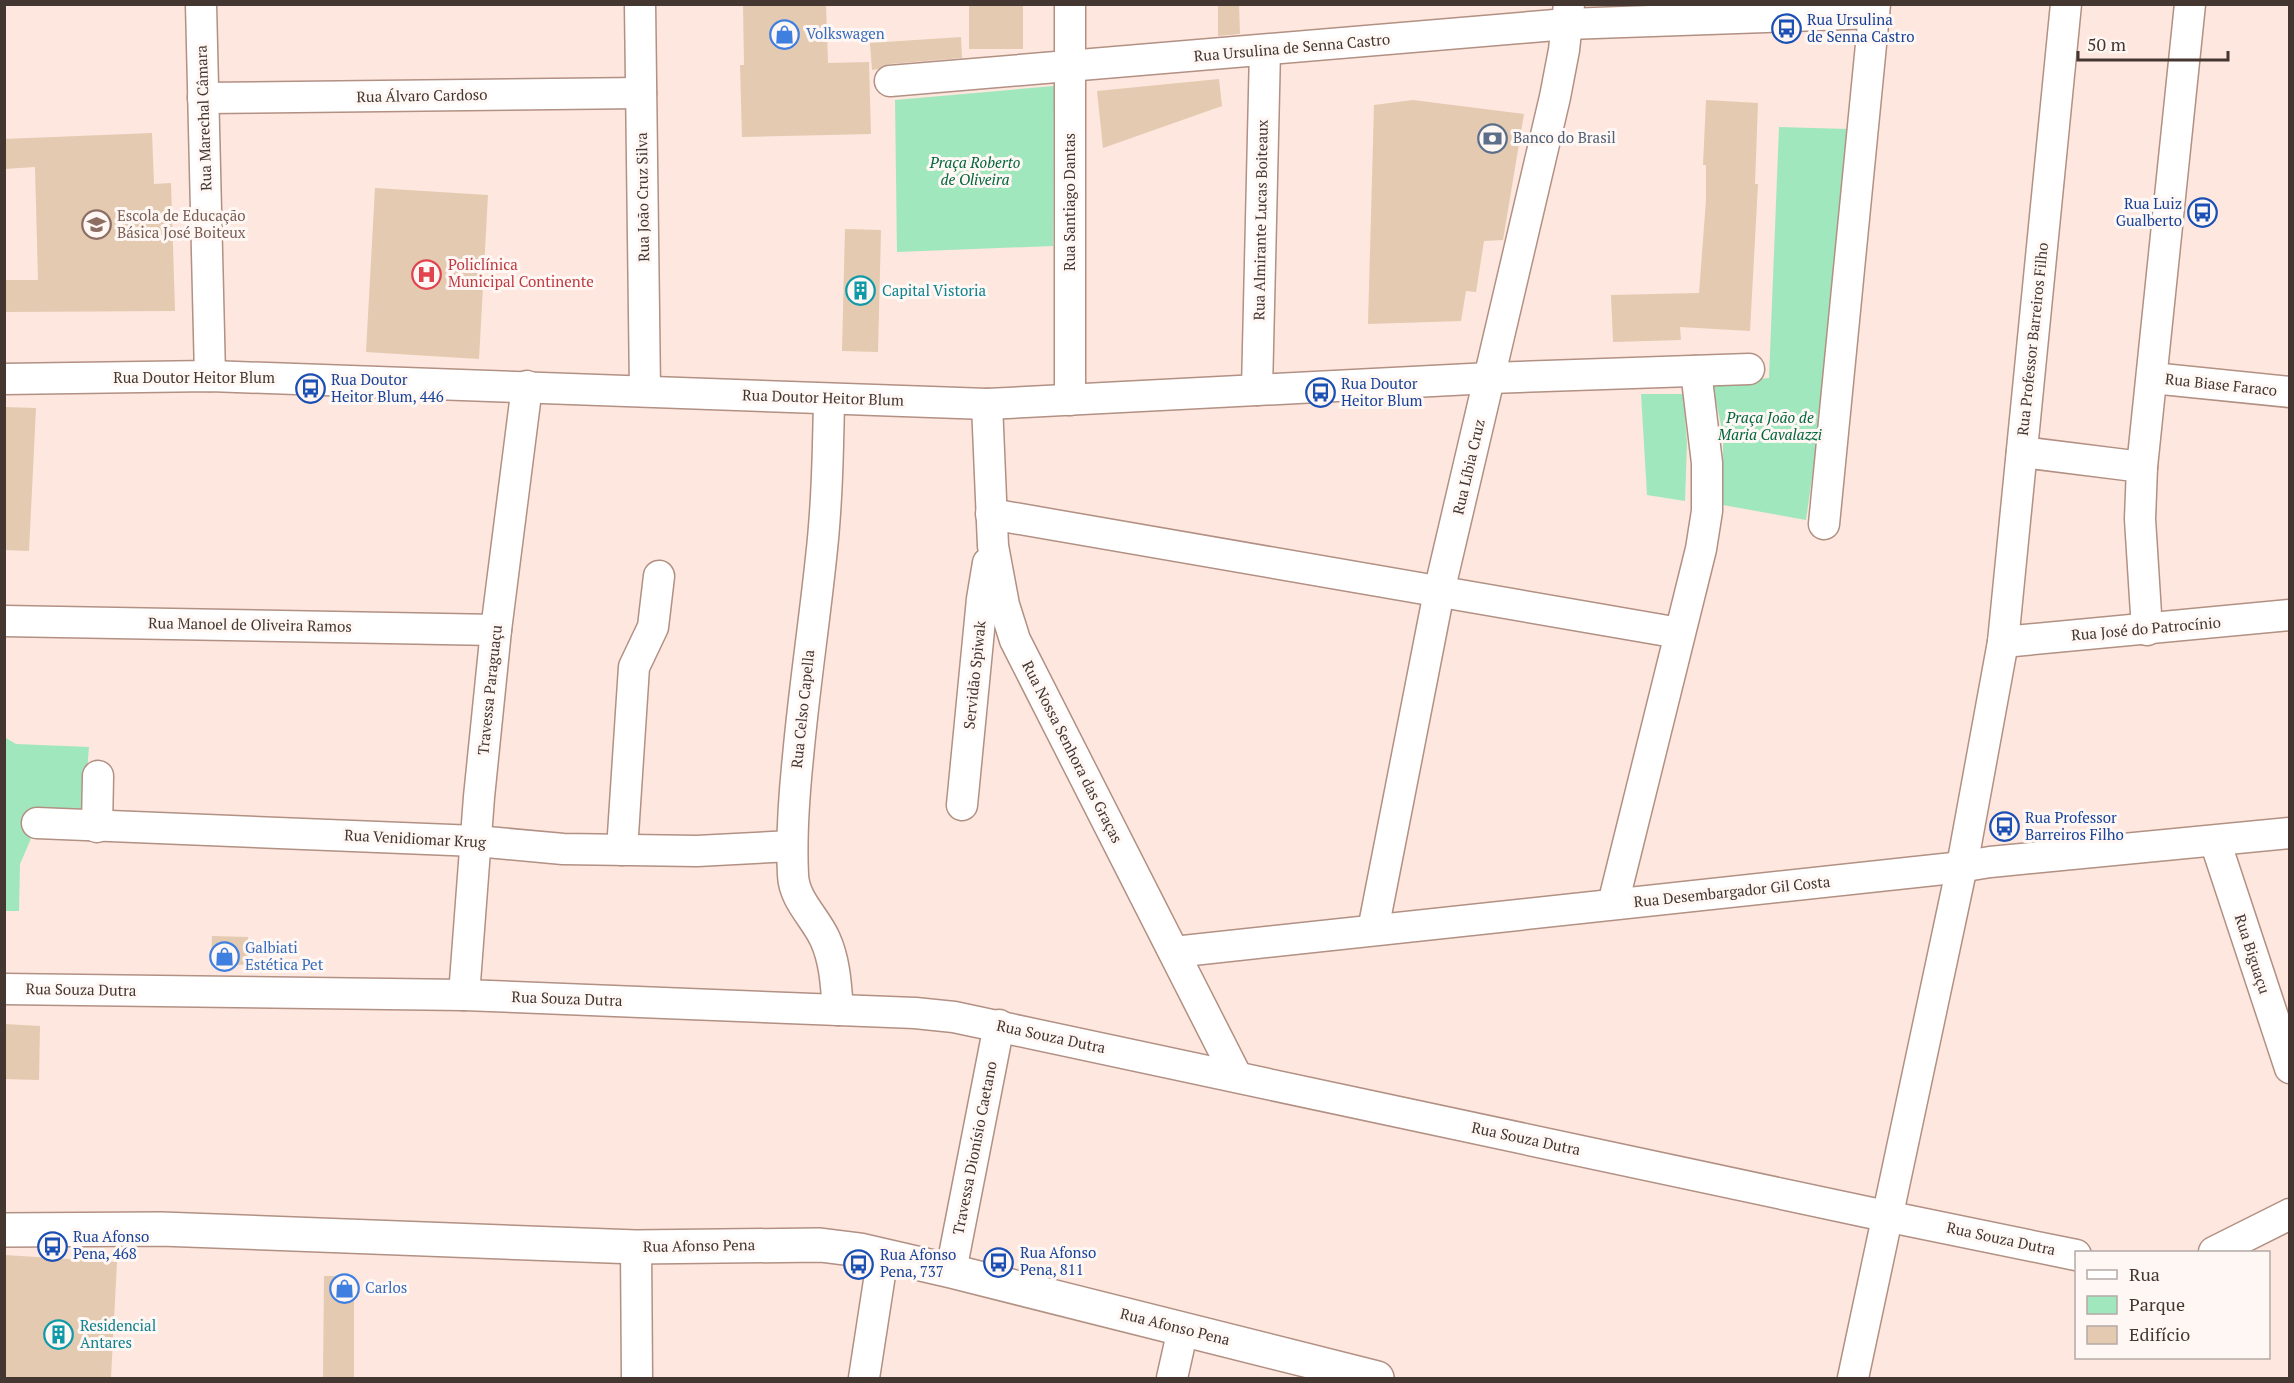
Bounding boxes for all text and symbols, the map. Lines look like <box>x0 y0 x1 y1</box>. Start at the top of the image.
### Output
place label: Rua Ursulina de Senna Castro <box>1807 9 1915 46</box>
bus stop icon: Rua Ursulina de Senna Castro <box>1770 13 1802 45</box>
shop icon: Volkswagen <box>769 18 801 50</box>
place label: Volkswagen <box>806 23 885 43</box>
scale bar <box>2078 24 2228 62</box>
street label: Rua Ursulina de Senna Castro <box>1193 28 1391 66</box>
text: 50 m <box>2087 32 2127 56</box>
street label: Rua Marechal Câmara <box>190 44 216 191</box>
street label: Rua Álvaro Cardoso <box>356 84 488 106</box>
street label: Rua Almirante Lucas Boiteaux <box>1248 119 1272 321</box>
bank icon: Banco do Brasil <box>1476 122 1508 154</box>
place label: Banco do Brasil <box>1513 127 1616 147</box>
street label: Rua João Cruz Silva <box>631 132 653 262</box>
street label: Rua Santiago Dantas <box>1059 133 1079 271</box>
park label: Praça Roberto de Oliveira <box>929 152 1021 189</box>
place label: Rua Luiz Gualberto <box>2116 193 2182 230</box>
bus stop icon: Rua Luiz Gualberto <box>2187 197 2219 229</box>
place label: Escola de Educação Básica José Boiteux <box>117 205 246 242</box>
school or university icon: Escola de Educação Básica José Boiteux <box>80 209 112 241</box>
street label: Rua Professor Barreiros Filho <box>2012 241 2052 437</box>
place label: Policlínica Municipal Continente <box>448 254 594 291</box>
hospital icon: Policlínica Municipal Continente <box>411 258 443 290</box>
building icon: Capital Vistoria <box>845 275 877 307</box>
place label: Capital Vistoria <box>882 280 987 300</box>
street label: Rua Doutor Heitor Blum <box>113 367 275 387</box>
street label: Rua Biase Faraco <box>2164 368 2278 400</box>
place label: Rua Doutor Heitor Blum, 446 <box>331 369 444 406</box>
bus stop icon: Rua Doutor Heitor Blum, 446 <box>294 373 326 405</box>
place label: Rua Doutor Heitor Blum <box>1341 373 1423 410</box>
bus stop icon: Rua Doutor Heitor Blum <box>1304 377 1336 409</box>
street label: Rua Doutor Heitor Blum <box>742 384 904 410</box>
park label: Praça João de Maria Cavalazzi <box>1717 407 1823 444</box>
street label: Rua Líbia Cruz <box>1447 417 1489 516</box>
street label: Rua Manoel de Oliveira Ramos <box>148 612 352 636</box>
street label: Rua José do Patrocínio <box>2070 612 2222 645</box>
street label: Servidão Spiwak <box>958 619 990 730</box>
street label: Travessa Paraguaçu <box>472 623 506 756</box>
street label: Rua Celso Capella <box>786 648 818 769</box>
street label: Rua Nossa Senhora das Graças <box>1018 657 1128 846</box>
place label: Rua Professor Barreiros Filho <box>2025 807 2124 844</box>
bus stop icon: Rua Professor Barreiros Filho <box>1988 811 2020 843</box>
street label: Rua Venidiomar Krug <box>344 824 487 852</box>
street label: Rua Desembargador Gil Costa <box>1633 871 1832 911</box>
street label: Rua Biguaçu <box>2231 911 2275 997</box>
place label: Galbiati Estética Pet <box>245 937 324 974</box>
shop icon: Galbiati Estética Pet <box>208 941 240 973</box>
street label: Rua Souza Dutra <box>25 978 137 1000</box>
street label: Rua Souza Dutra <box>511 986 623 1010</box>
street label: Rua Souza Dutra <box>995 1015 1108 1057</box>
street label: Travessa Dionísio Caetano <box>947 1059 1001 1236</box>
street label: Rua Souza Dutra <box>1470 1117 1583 1159</box>
street label: Rua Souza Dutra <box>1945 1217 2058 1259</box>
place label: Rua Afonso Pena, 468 <box>73 1226 149 1263</box>
bus stop icon: Rua Afonso Pena, 468 <box>36 1230 68 1262</box>
street label: Rua Afonso Pena <box>643 1234 756 1256</box>
place label: Rua Afonso Pena, 811 <box>1020 1242 1096 1279</box>
place label: Rua Afonso Pena, 737 <box>880 1244 956 1281</box>
bus stop icon: Rua Afonso Pena, 811 <box>983 1246 1015 1278</box>
bus stop icon: Rua Afonso Pena, 737 <box>843 1248 875 1280</box>
legend <box>2075 1251 2270 1359</box>
text: Rua <box>2129 1262 2160 1286</box>
shop icon: Carlos <box>328 1272 360 1304</box>
place label: Carlos <box>365 1277 407 1297</box>
text: Parque <box>2129 1292 2185 1316</box>
street label: Rua Afonso Pena <box>1118 1303 1233 1349</box>
place label: Residencial Antares <box>80 1315 156 1352</box>
building icon: Residencial Antares <box>43 1319 75 1351</box>
text: Edifício <box>2129 1322 2190 1346</box>

